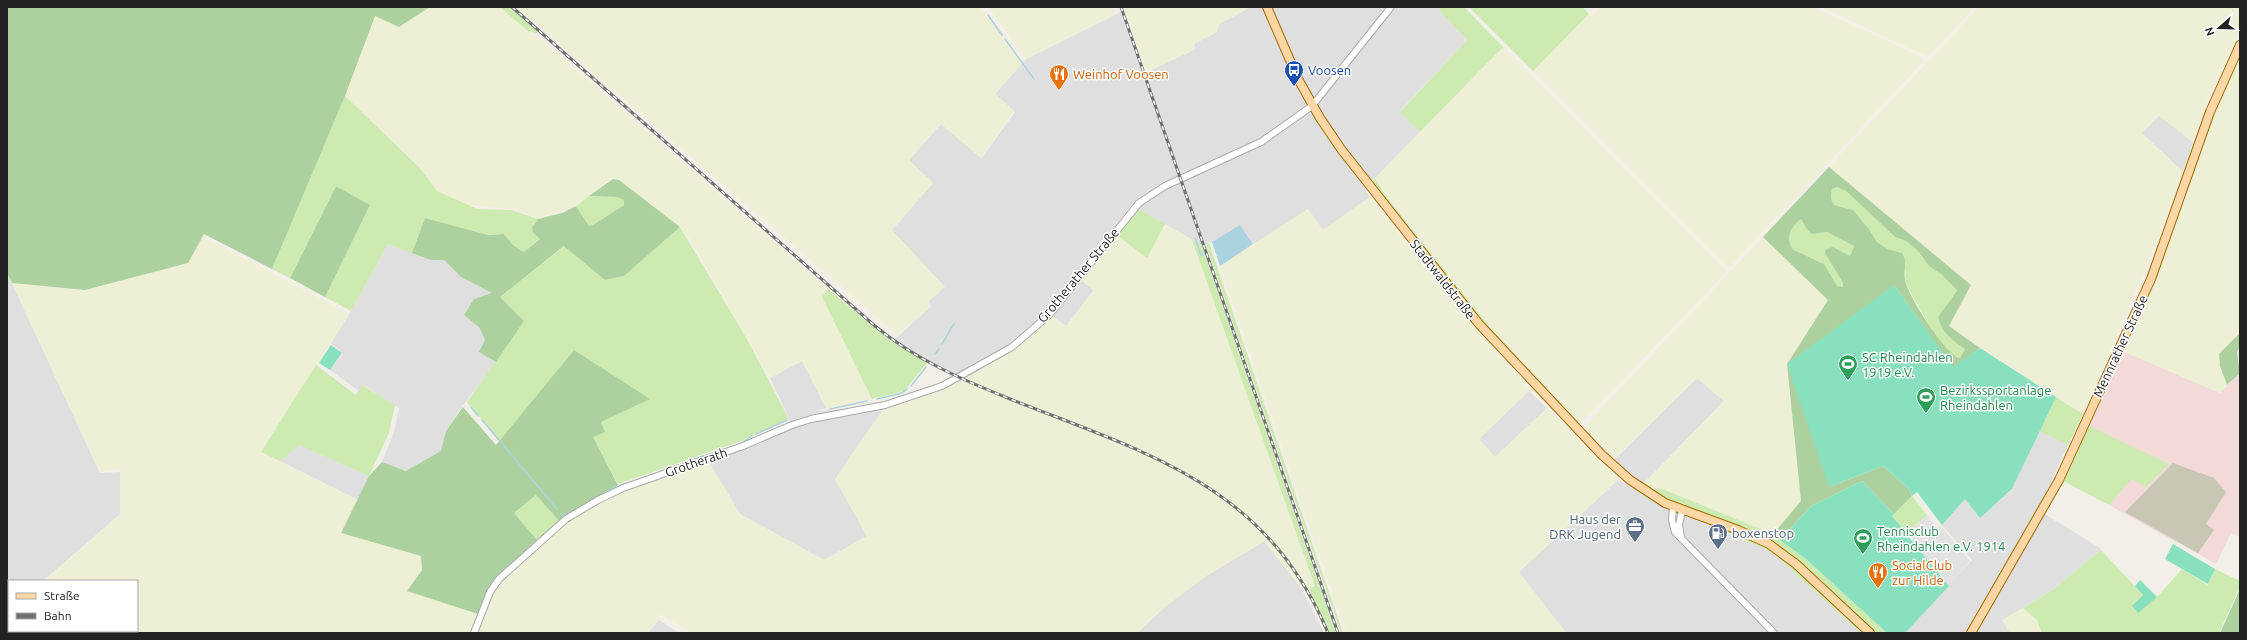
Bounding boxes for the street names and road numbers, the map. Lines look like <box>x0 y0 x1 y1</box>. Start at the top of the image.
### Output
street label: Grotherather Straße <box>1035 225 1121 325</box>
street label: Stadtwaldstraße <box>1408 237 1478 321</box>
street label: Mennrather Straße <box>2090 293 2150 399</box>
street label: Grotherath <box>663 445 729 479</box>

